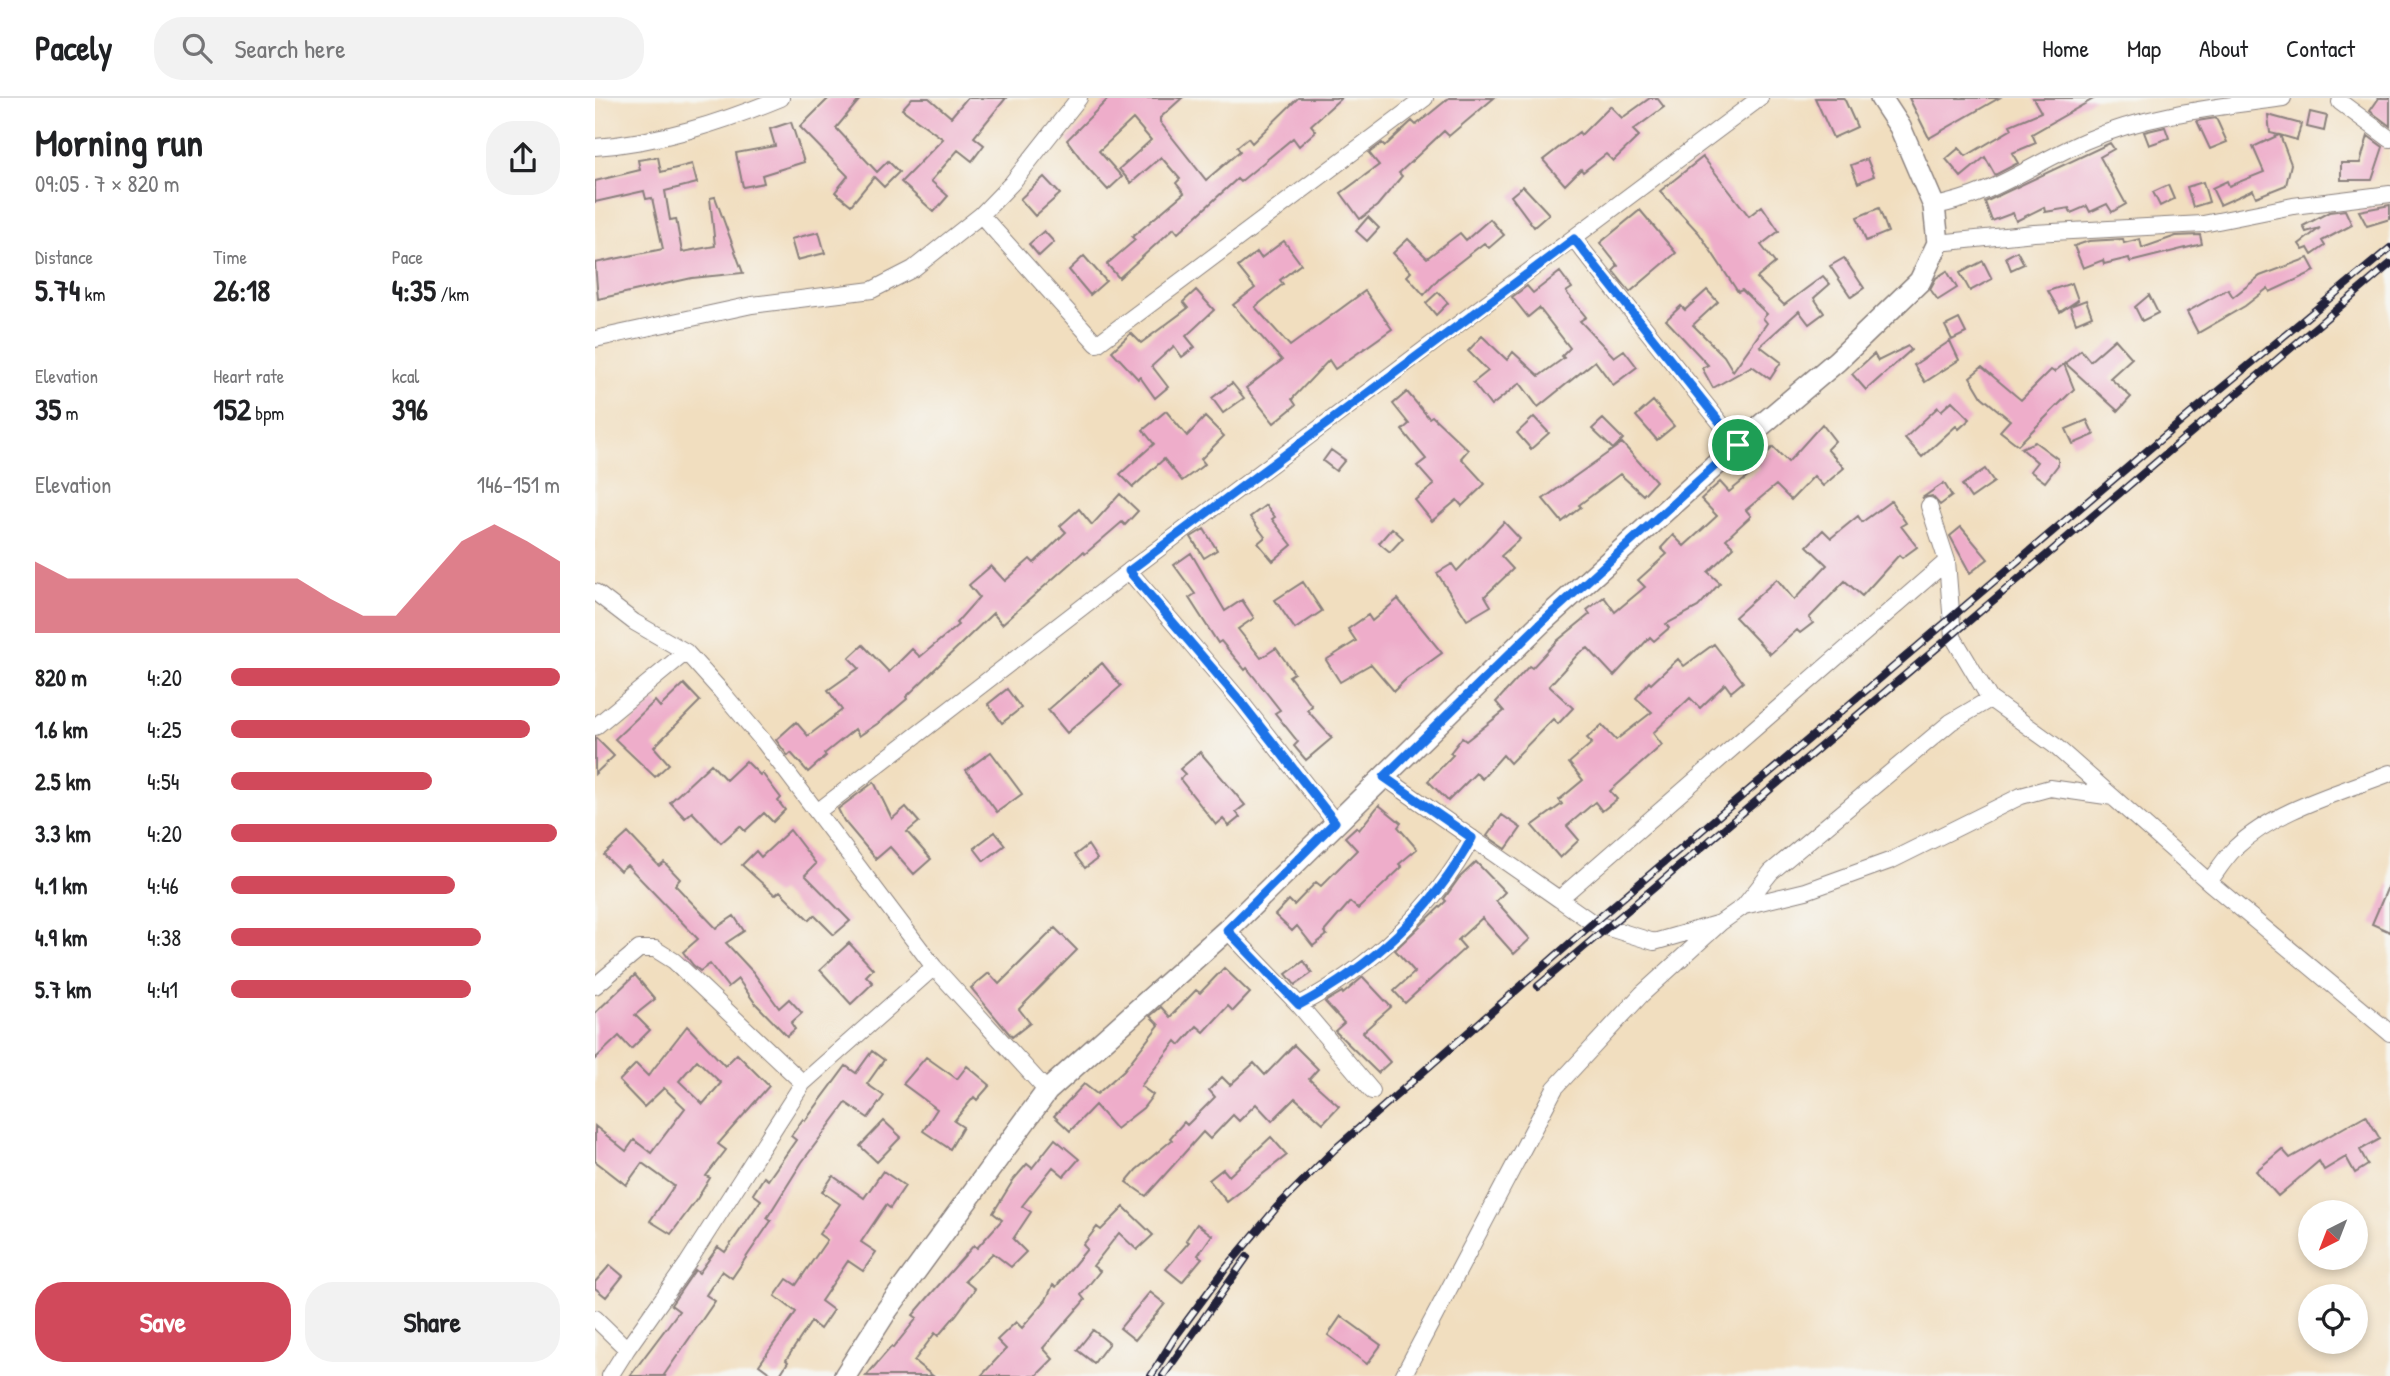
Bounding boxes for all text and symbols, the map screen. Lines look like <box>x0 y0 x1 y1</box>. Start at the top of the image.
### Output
search box <box>154 17 644 80</box>
text: Pacely <box>35 26 112 70</box>
icon: search <box>178 29 216 67</box>
text: Search here <box>234 31 346 66</box>
text: Home <box>2042 32 2089 64</box>
text: Map <box>2127 32 2161 64</box>
text: About <box>2199 32 2248 64</box>
text: Contact <box>2286 32 2355 64</box>
text: Morning run <box>35 116 203 168</box>
button: share <box>486 121 560 195</box>
text: 09:05 · 7 × 820 m <box>35 168 180 199</box>
text: Distance <box>35 244 93 270</box>
text: Time <box>213 244 247 270</box>
text: Pace <box>392 244 423 270</box>
text: 5.74 <box>35 270 80 310</box>
text: 26:18 <box>213 270 270 310</box>
text: 4:35 <box>392 270 436 310</box>
text: km <box>80 281 105 307</box>
text: /km <box>436 281 469 307</box>
text: Elevation <box>35 363 98 389</box>
text: Heart rate <box>213 363 284 389</box>
text: kcal <box>392 363 419 389</box>
text: 35 <box>35 389 61 429</box>
text: 152 <box>213 389 251 429</box>
text: 396 <box>392 389 428 429</box>
text: m <box>61 400 78 426</box>
text: bpm <box>251 400 284 426</box>
pin <box>1708 415 1768 475</box>
icon: arrive <box>1719 426 1757 464</box>
text: Elevation <box>35 469 111 500</box>
text: 146–151 m <box>477 469 560 500</box>
text: 820 m <box>35 662 87 693</box>
text: 4:20 <box>147 662 182 693</box>
text: 1.6 km <box>35 714 88 745</box>
text: 4:25 <box>147 714 181 745</box>
text: 2.5 km <box>35 766 91 797</box>
text: 4:54 <box>147 766 179 797</box>
text: 3.3 km <box>35 818 91 849</box>
text: 4:20 <box>147 818 182 849</box>
text: 4.1 km <box>35 870 87 901</box>
text: 4:46 <box>147 870 179 901</box>
text: 4.9 km <box>35 922 87 953</box>
text: 4:38 <box>147 922 181 953</box>
text: 5.7 km <box>35 974 92 1005</box>
text: 4:41 <box>147 974 178 1005</box>
north arrow <box>2298 1200 2368 1270</box>
map controls <box>2298 1200 2368 1354</box>
button: Save <box>35 1282 291 1362</box>
button: Share <box>305 1282 560 1362</box>
button: locate <box>2298 1284 2368 1354</box>

